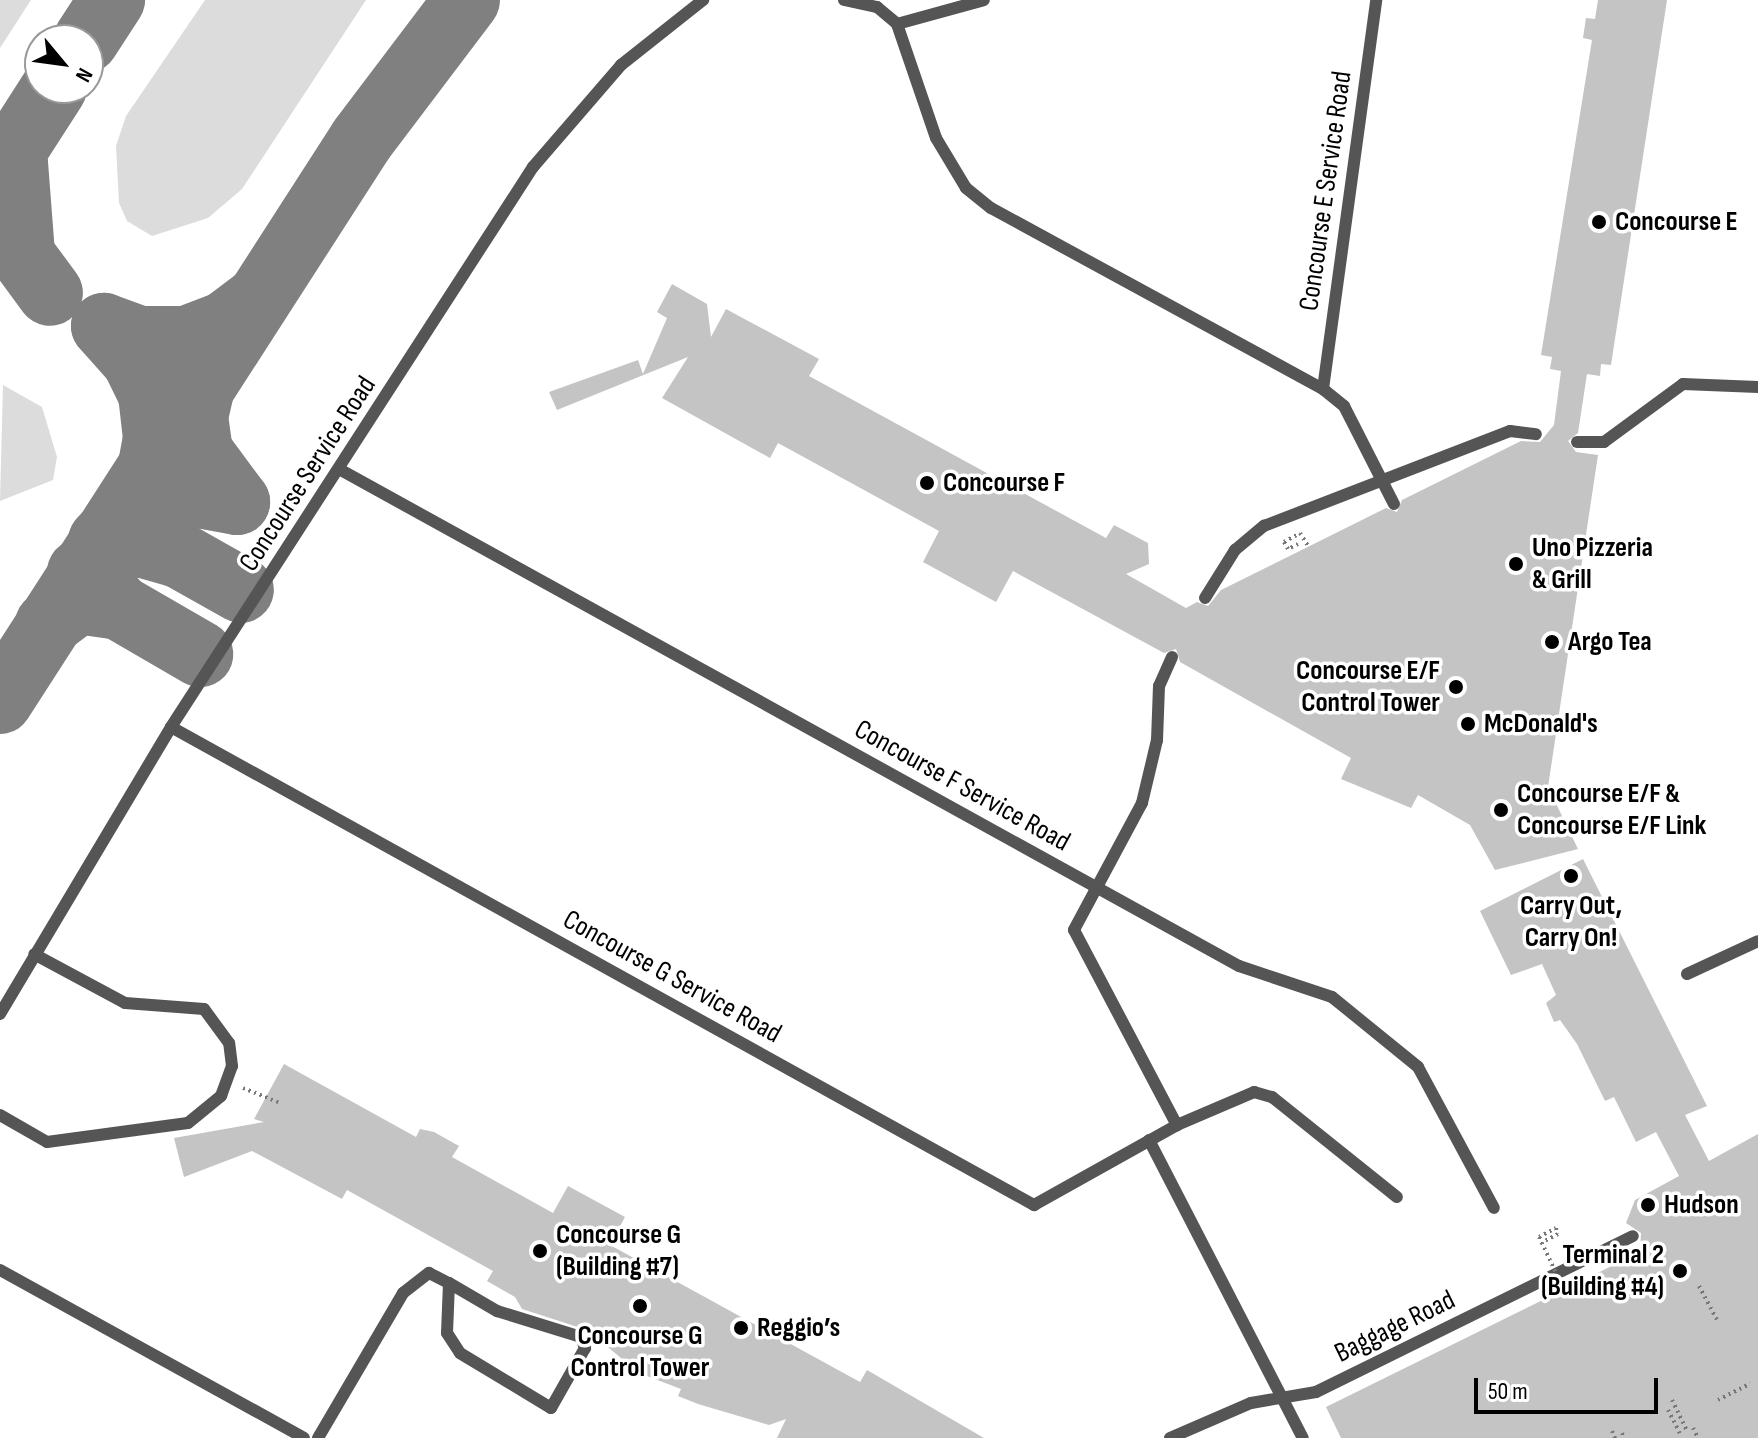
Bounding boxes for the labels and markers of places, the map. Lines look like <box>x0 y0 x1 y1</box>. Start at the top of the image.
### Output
place label: Concourse E <box>1615 205 1738 239</box>
marker: Concourse E <box>1590 213 1608 231</box>
place label: Concourse F <box>943 466 1065 500</box>
marker: Concourse F <box>918 474 936 492</box>
place label: Uno Pizzeria & Grill <box>1532 531 1653 597</box>
marker: Uno Pizzeria & Grill <box>1507 555 1525 573</box>
place label: Argo Tea <box>1568 625 1652 659</box>
marker: Argo Tea <box>1543 633 1561 651</box>
place label: Concourse E/F Control Tower <box>1296 654 1440 720</box>
marker: Concourse E/F Control Tower <box>1447 678 1465 696</box>
place label: McDonald's <box>1484 707 1598 741</box>
marker: McDonald's <box>1459 715 1477 733</box>
place label: Concourse E/F & Concourse E/F Link <box>1517 777 1706 843</box>
marker: Concourse E/F & Concourse E/F Link <box>1492 801 1510 819</box>
marker: Carry Out, Carry On! <box>1562 867 1580 885</box>
place label: Carry Out, Carry On! <box>1520 889 1622 955</box>
place label: Hudson <box>1664 1188 1739 1222</box>
marker: Hudson <box>1639 1196 1657 1214</box>
place label: Concourse G (Building #7) <box>556 1218 681 1284</box>
place label: Terminal 2 (Building #4) <box>1541 1238 1664 1304</box>
marker: Concourse G (Building #7) <box>531 1242 549 1260</box>
marker: Terminal 2 (Building #4) <box>1671 1262 1689 1280</box>
marker: Concourse G Control Tower <box>631 1297 649 1315</box>
place label: Reggio’s <box>757 1311 840 1345</box>
place label: Concourse G Control Tower <box>571 1319 709 1385</box>
marker: Reggio’s <box>732 1319 750 1337</box>

